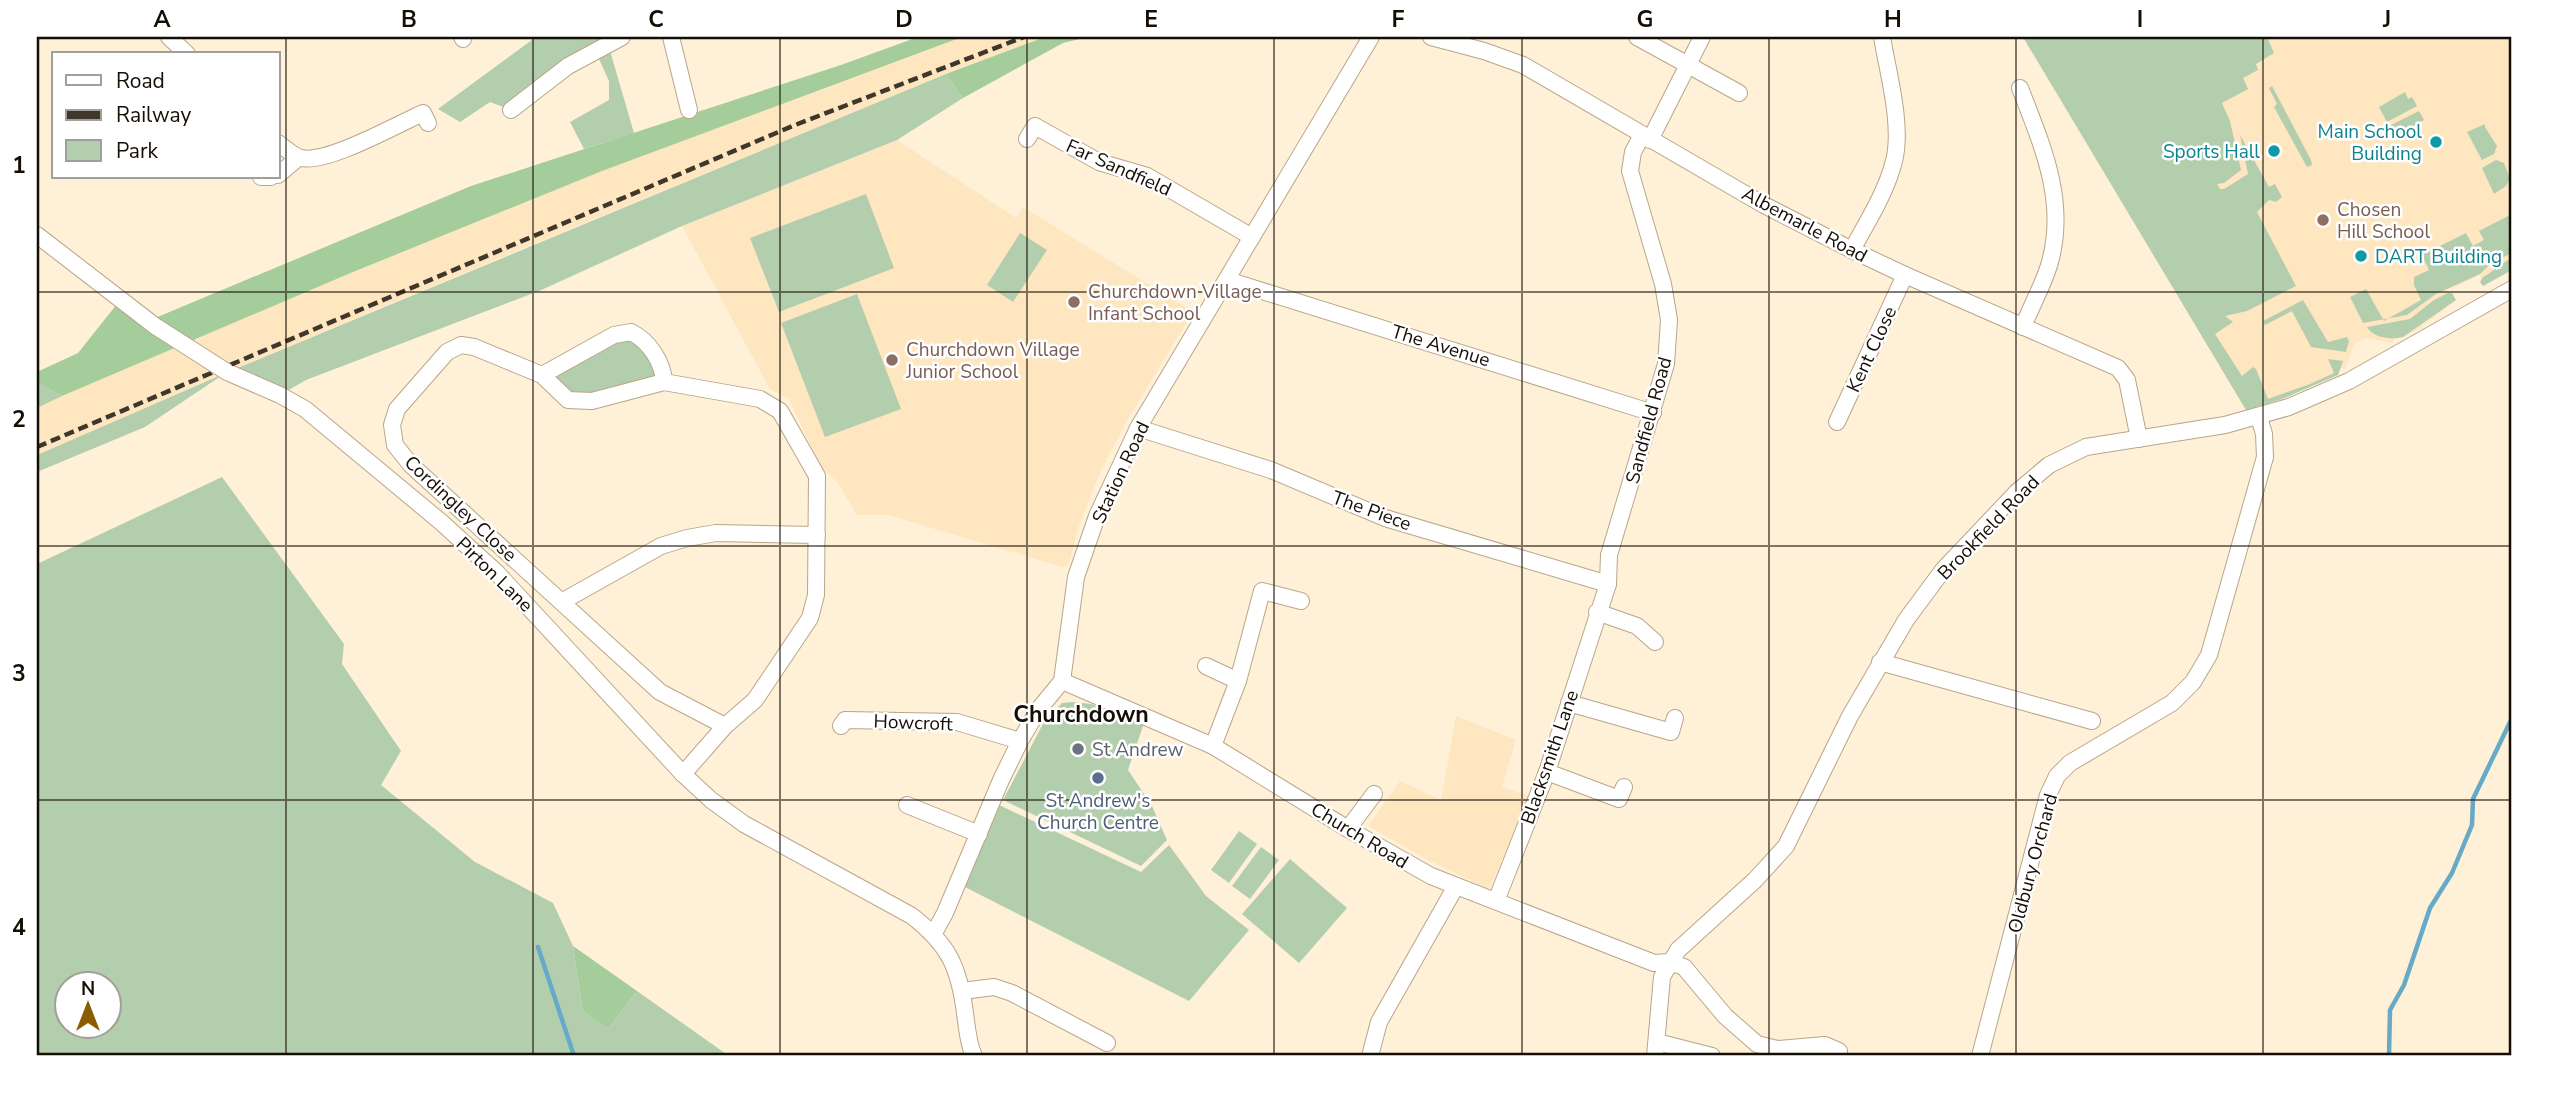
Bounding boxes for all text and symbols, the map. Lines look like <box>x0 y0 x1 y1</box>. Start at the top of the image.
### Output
text: A <box>153 4 171 35</box>
text: B <box>401 4 417 35</box>
text: C <box>648 4 664 35</box>
text: D <box>895 4 913 35</box>
text: E <box>1144 4 1158 35</box>
text: F <box>1392 4 1405 35</box>
text: G <box>1637 4 1653 35</box>
text: H <box>1884 4 1902 35</box>
text: I <box>2137 4 2143 35</box>
text: J <box>2382 4 2391 35</box>
legend <box>52 52 280 178</box>
text: Road <box>116 67 165 95</box>
text: Railway <box>116 101 191 129</box>
place label: Main School Building <box>2318 119 2422 167</box>
street label: Far Sandfield <box>1062 133 1175 203</box>
marker: Main School Building <box>2428 134 2444 150</box>
text: Park <box>116 137 158 165</box>
place label: Sports Hall <box>2163 139 2260 165</box>
marker: Sports Hall <box>2266 143 2282 159</box>
text: 1 <box>12 150 26 181</box>
street label: Albemarle Road <box>1737 181 1872 269</box>
place label: Chosen Hill School <box>2337 197 2430 245</box>
marker: Chosen Hill School <box>2315 212 2331 228</box>
place label: DART Building <box>2375 244 2502 270</box>
marker: DART Building <box>2353 248 2369 264</box>
place label: Churchdown Village Infant School <box>1088 279 1262 327</box>
marker: Churchdown Village Infant School <box>1066 294 1082 310</box>
street label: Kent Close <box>1841 302 1903 397</box>
street label: The Avenue <box>1388 319 1493 373</box>
place label: Churchdown Village Junior School <box>905 337 1080 385</box>
marker: Churchdown Village Junior School <box>884 352 900 368</box>
street label: Sandfield Road <box>1620 354 1678 486</box>
text: 2 <box>12 404 26 435</box>
street label: Station Road <box>1086 417 1156 528</box>
street label: Cordingley Close <box>398 450 522 568</box>
street label: Brookfield Road <box>1932 470 2046 586</box>
street label: The Piece <box>1328 485 1415 537</box>
street label: Pirton Lane <box>450 531 539 618</box>
text: 3 <box>12 658 26 689</box>
street label: Blacksmith Lane <box>1515 687 1585 828</box>
district label: Churchdown <box>1013 699 1149 730</box>
street label: Howcroft <box>873 709 953 737</box>
place label: St Andrew <box>1092 737 1184 763</box>
marker: St Andrew <box>1070 741 1086 757</box>
marker: St Andrew's Church Centre <box>1090 770 1106 786</box>
place label: St Andrew's Church Centre <box>1037 788 1159 836</box>
street label: Oldbury Orchard <box>2002 791 2064 936</box>
street label: Church Road <box>1306 796 1413 875</box>
text: 4 <box>12 912 26 943</box>
north arrow <box>52 970 122 1040</box>
text: N <box>81 976 95 1002</box>

